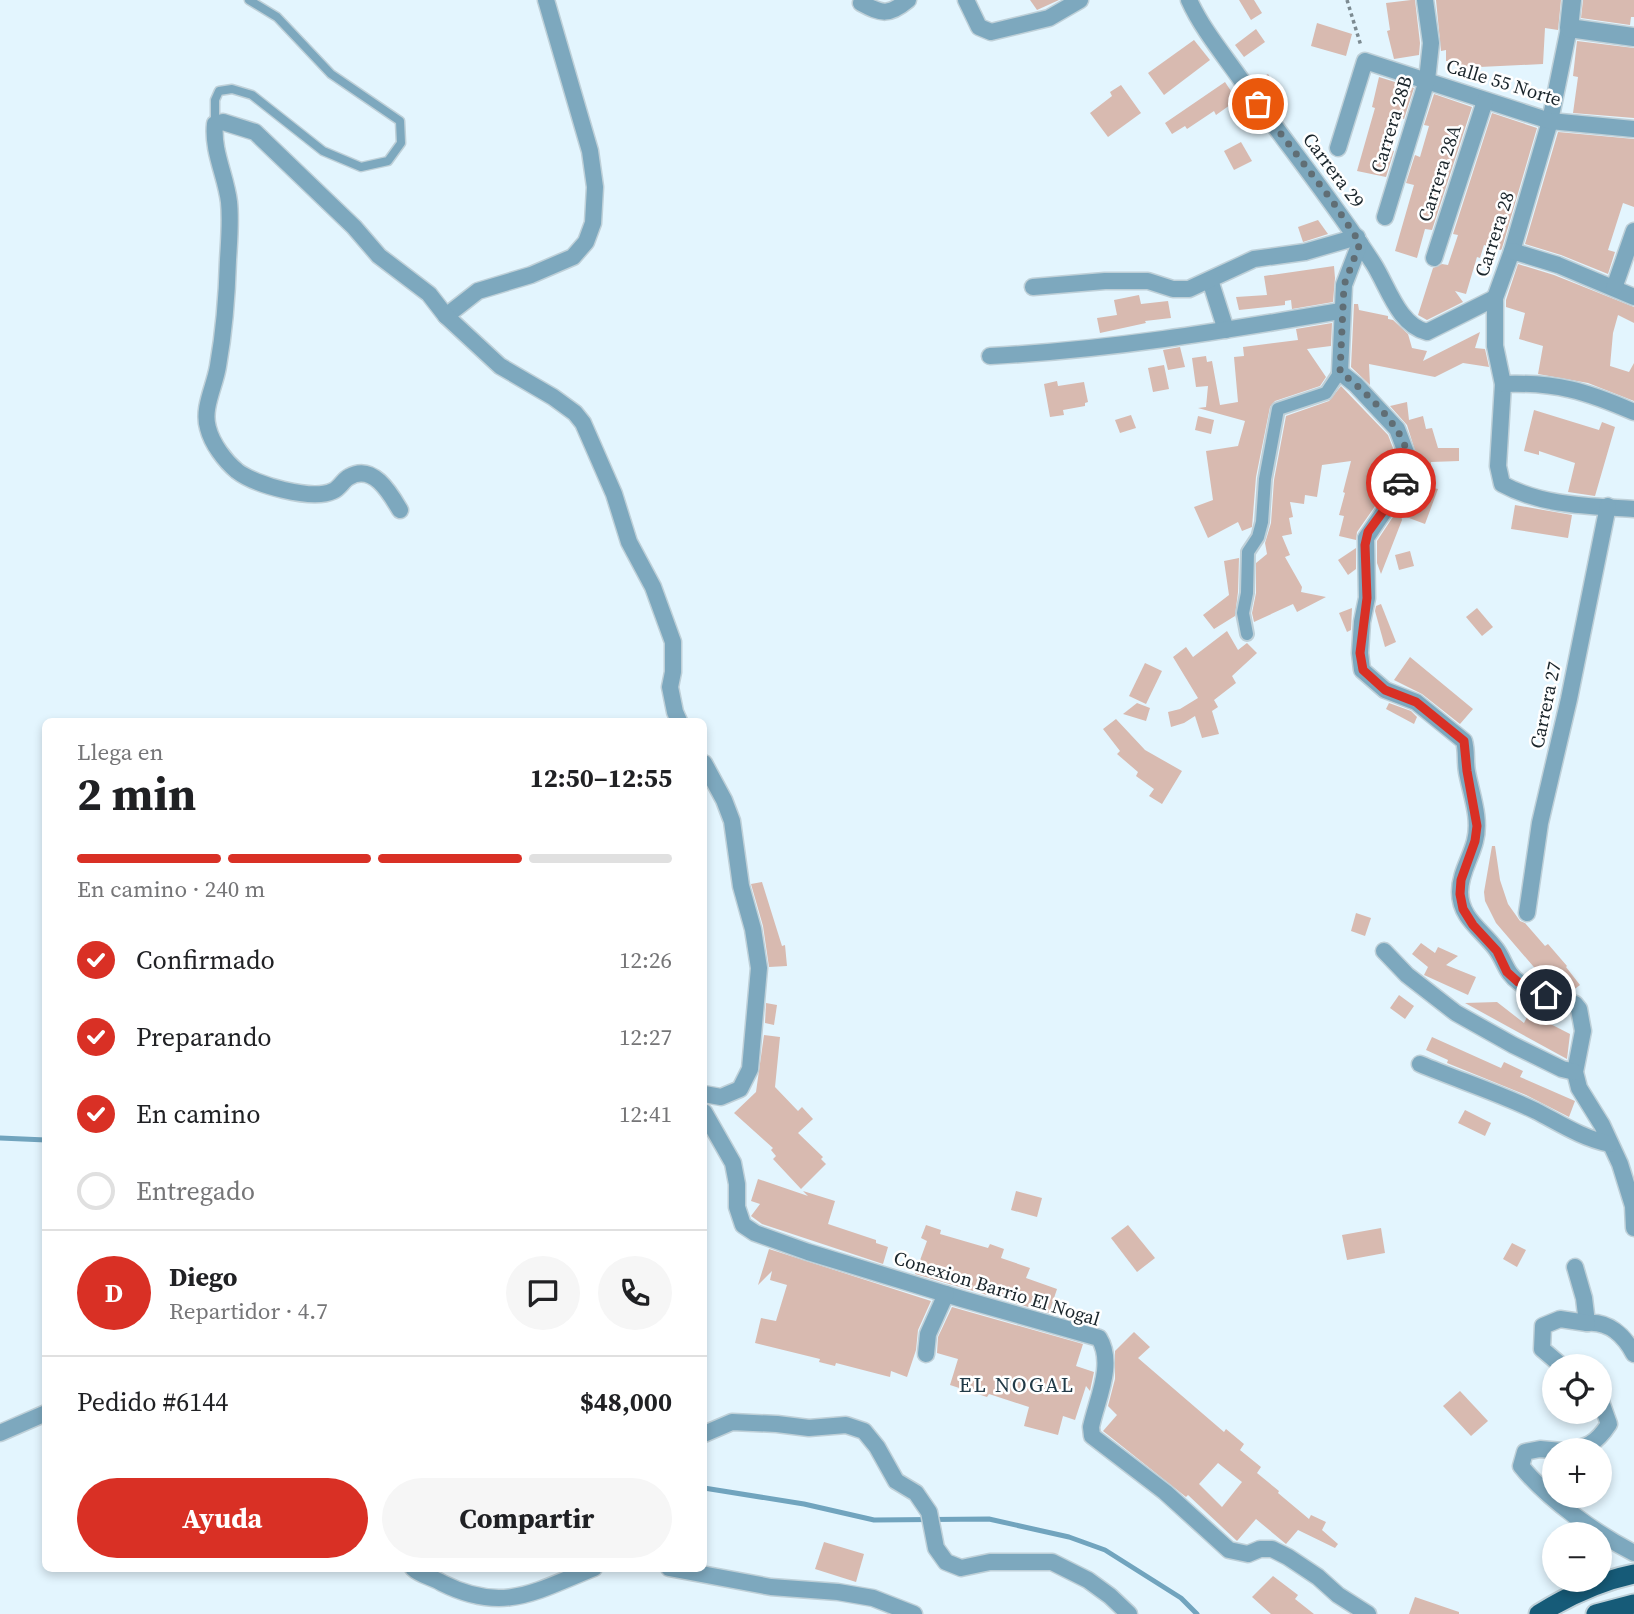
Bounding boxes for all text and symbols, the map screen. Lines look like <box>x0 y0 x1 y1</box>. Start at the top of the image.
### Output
street label: Calle 55 Norte <box>1443 52 1565 112</box>
street label: Carrera 28B <box>1364 72 1418 176</box>
pin <box>1228 74 1288 134</box>
icon: bag <box>1239 85 1277 123</box>
street label: Carrera 28A <box>1411 121 1467 225</box>
street label: Carrera 29 <box>1297 127 1371 213</box>
street label: Carrera 28 <box>1468 188 1520 280</box>
courier <box>1366 448 1436 518</box>
icon: car <box>1382 464 1420 502</box>
street label: Carrera 27 <box>1523 659 1567 751</box>
text: Llega en <box>77 736 163 768</box>
text: 12:50–12:55 <box>530 760 672 796</box>
text: 2 min <box>77 762 196 825</box>
text: En camino · 240 m <box>77 873 265 905</box>
icon: check <box>77 941 115 979</box>
text: Confirmado <box>136 942 275 978</box>
text: 12:26 <box>619 944 672 976</box>
pin <box>1516 965 1576 1025</box>
icon: home <box>1527 976 1565 1014</box>
icon: check <box>77 1018 115 1056</box>
text: Preparando <box>136 1019 272 1055</box>
text: 12:27 <box>619 1021 672 1053</box>
icon: check <box>77 1095 115 1133</box>
text: En camino <box>136 1096 261 1132</box>
text: 12:41 <box>619 1098 672 1130</box>
text: Entregado <box>136 1173 255 1209</box>
street label: Conexion Barrio El Nogal <box>891 1244 1104 1332</box>
button: chat <box>506 1256 580 1330</box>
button: phone <box>598 1256 672 1330</box>
text: Diego <box>169 1259 237 1295</box>
text: D <box>105 1275 123 1311</box>
text: Repartidor · 4.7 <box>169 1295 328 1327</box>
map controls <box>1542 1354 1612 1592</box>
button: locate <box>1542 1354 1612 1424</box>
district label: EL NOGAL <box>959 1370 1075 1399</box>
text: Pedido #6144 <box>77 1384 228 1420</box>
text: $48,000 <box>580 1384 672 1420</box>
button: + <box>1542 1438 1612 1508</box>
button: Ayuda <box>77 1478 368 1558</box>
button: Compartir <box>382 1478 672 1558</box>
button: − <box>1542 1522 1612 1592</box>

